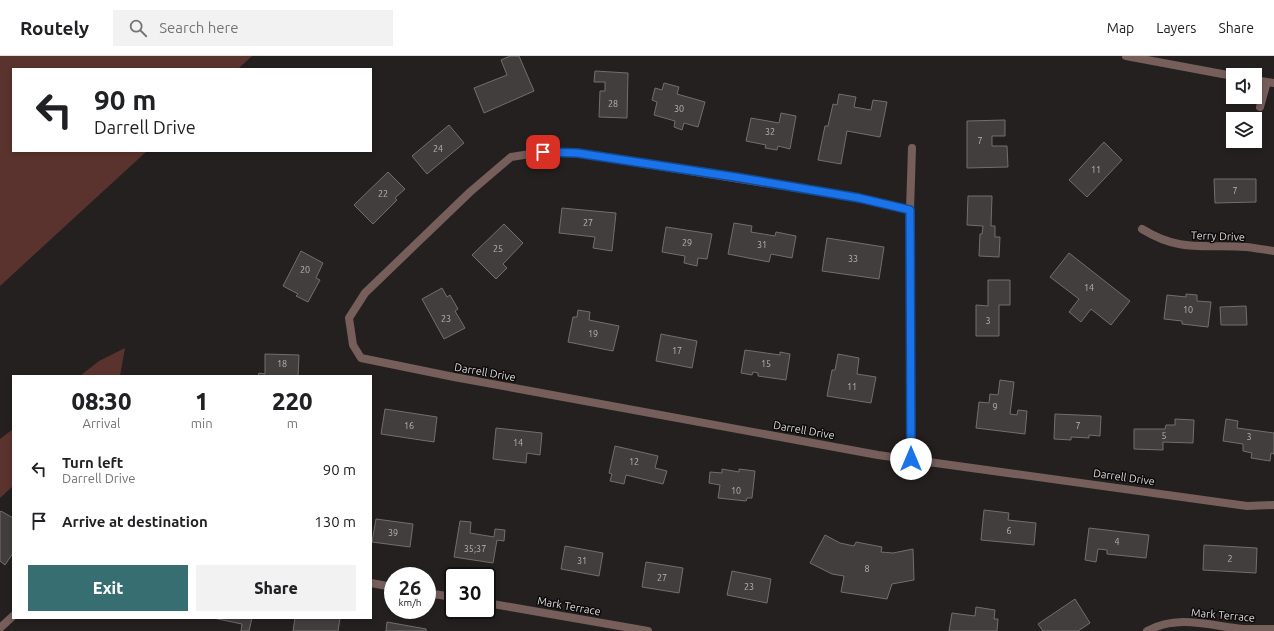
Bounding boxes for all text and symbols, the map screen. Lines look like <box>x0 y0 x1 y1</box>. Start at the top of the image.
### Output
search box <box>113 10 393 46</box>
text: Routely <box>20 17 89 39</box>
icon: search <box>127 17 149 39</box>
text: Search here <box>159 19 238 36</box>
text: Map <box>1107 20 1134 36</box>
text: Layers <box>1156 20 1196 36</box>
text: Share <box>1218 20 1254 36</box>
map controls <box>1226 68 1262 148</box>
button: sound <box>1226 68 1262 104</box>
icon: left <box>28 84 80 136</box>
text: 90 m <box>94 84 156 115</box>
house number: 28 <box>608 99 618 109</box>
house number: 30 <box>674 104 684 114</box>
button: layers <box>1226 112 1262 148</box>
text: Darrell Drive <box>94 117 196 137</box>
house number: 32 <box>765 127 775 137</box>
pin <box>526 135 560 169</box>
house number: 7 <box>977 136 983 146</box>
icon: arrive <box>532 141 554 163</box>
house number: 24 <box>433 144 443 154</box>
house number: 11 <box>1091 165 1101 175</box>
house number: 7 <box>1232 186 1238 196</box>
house number: 22 <box>378 189 388 199</box>
house number: 27 <box>583 218 593 228</box>
street label: Terry Drive <box>1191 229 1245 243</box>
house number: 29 <box>682 238 692 248</box>
house number: 31 <box>757 240 767 250</box>
house number: 25 <box>493 244 503 254</box>
house number: 33 <box>848 254 858 264</box>
house number: 20 <box>300 265 310 275</box>
house number: 14 <box>1084 283 1094 293</box>
house number: 10 <box>1183 305 1193 315</box>
house number: 23 <box>441 314 451 324</box>
house number: 3 <box>985 316 991 326</box>
house number: 19 <box>588 329 598 339</box>
house number: 17 <box>672 346 682 356</box>
house number: 18 <box>277 359 287 369</box>
house number: 15 <box>761 359 771 369</box>
street label: Darrell Drive <box>453 361 517 383</box>
house number: 11 <box>847 382 857 392</box>
text: 08:30 <box>71 388 131 415</box>
text: 1 <box>195 388 208 415</box>
text: 220 <box>272 388 313 415</box>
house number: 9 <box>992 402 998 412</box>
text: Arrival <box>82 416 120 430</box>
text: min <box>191 416 213 430</box>
text: m <box>287 416 298 430</box>
street label: Darrell Drive <box>772 419 836 441</box>
house number: 16 <box>404 421 414 431</box>
house number: 7 <box>1075 421 1081 431</box>
house number: 5 <box>1161 431 1167 441</box>
house number: 3 <box>1246 432 1252 442</box>
house number: 14 <box>513 438 523 448</box>
position arrow <box>890 438 932 480</box>
text: Turn left <box>62 454 123 471</box>
house number: 12 <box>629 457 639 467</box>
icon: left <box>28 458 50 480</box>
text: 90 m <box>323 461 356 478</box>
street label: Darrell Drive <box>1092 467 1156 487</box>
text: Darrell Drive <box>62 471 135 485</box>
house number: 10 <box>731 486 741 496</box>
icon: arrive <box>28 510 50 532</box>
text: Arrive at destination <box>62 513 208 530</box>
text: 130 m <box>314 513 356 530</box>
house number: 6 <box>1006 526 1012 536</box>
house number: 39 <box>388 528 398 538</box>
house number: 4 <box>1114 537 1120 547</box>
house number: 35;37 <box>464 544 486 554</box>
house number: 2 <box>1227 554 1233 564</box>
house number: 31 <box>577 556 587 566</box>
house number: 8 <box>864 564 870 574</box>
button: Exit <box>28 565 188 611</box>
button: Share <box>196 565 356 611</box>
speed limit sign: 30 <box>444 567 496 619</box>
house number: 27 <box>657 573 667 583</box>
text: 26 <box>399 576 421 599</box>
house number: 23 <box>744 582 754 592</box>
street label: Mark Terrace <box>536 595 602 617</box>
text: km/h <box>398 597 422 608</box>
street label: Mark Terrace <box>1190 606 1256 624</box>

